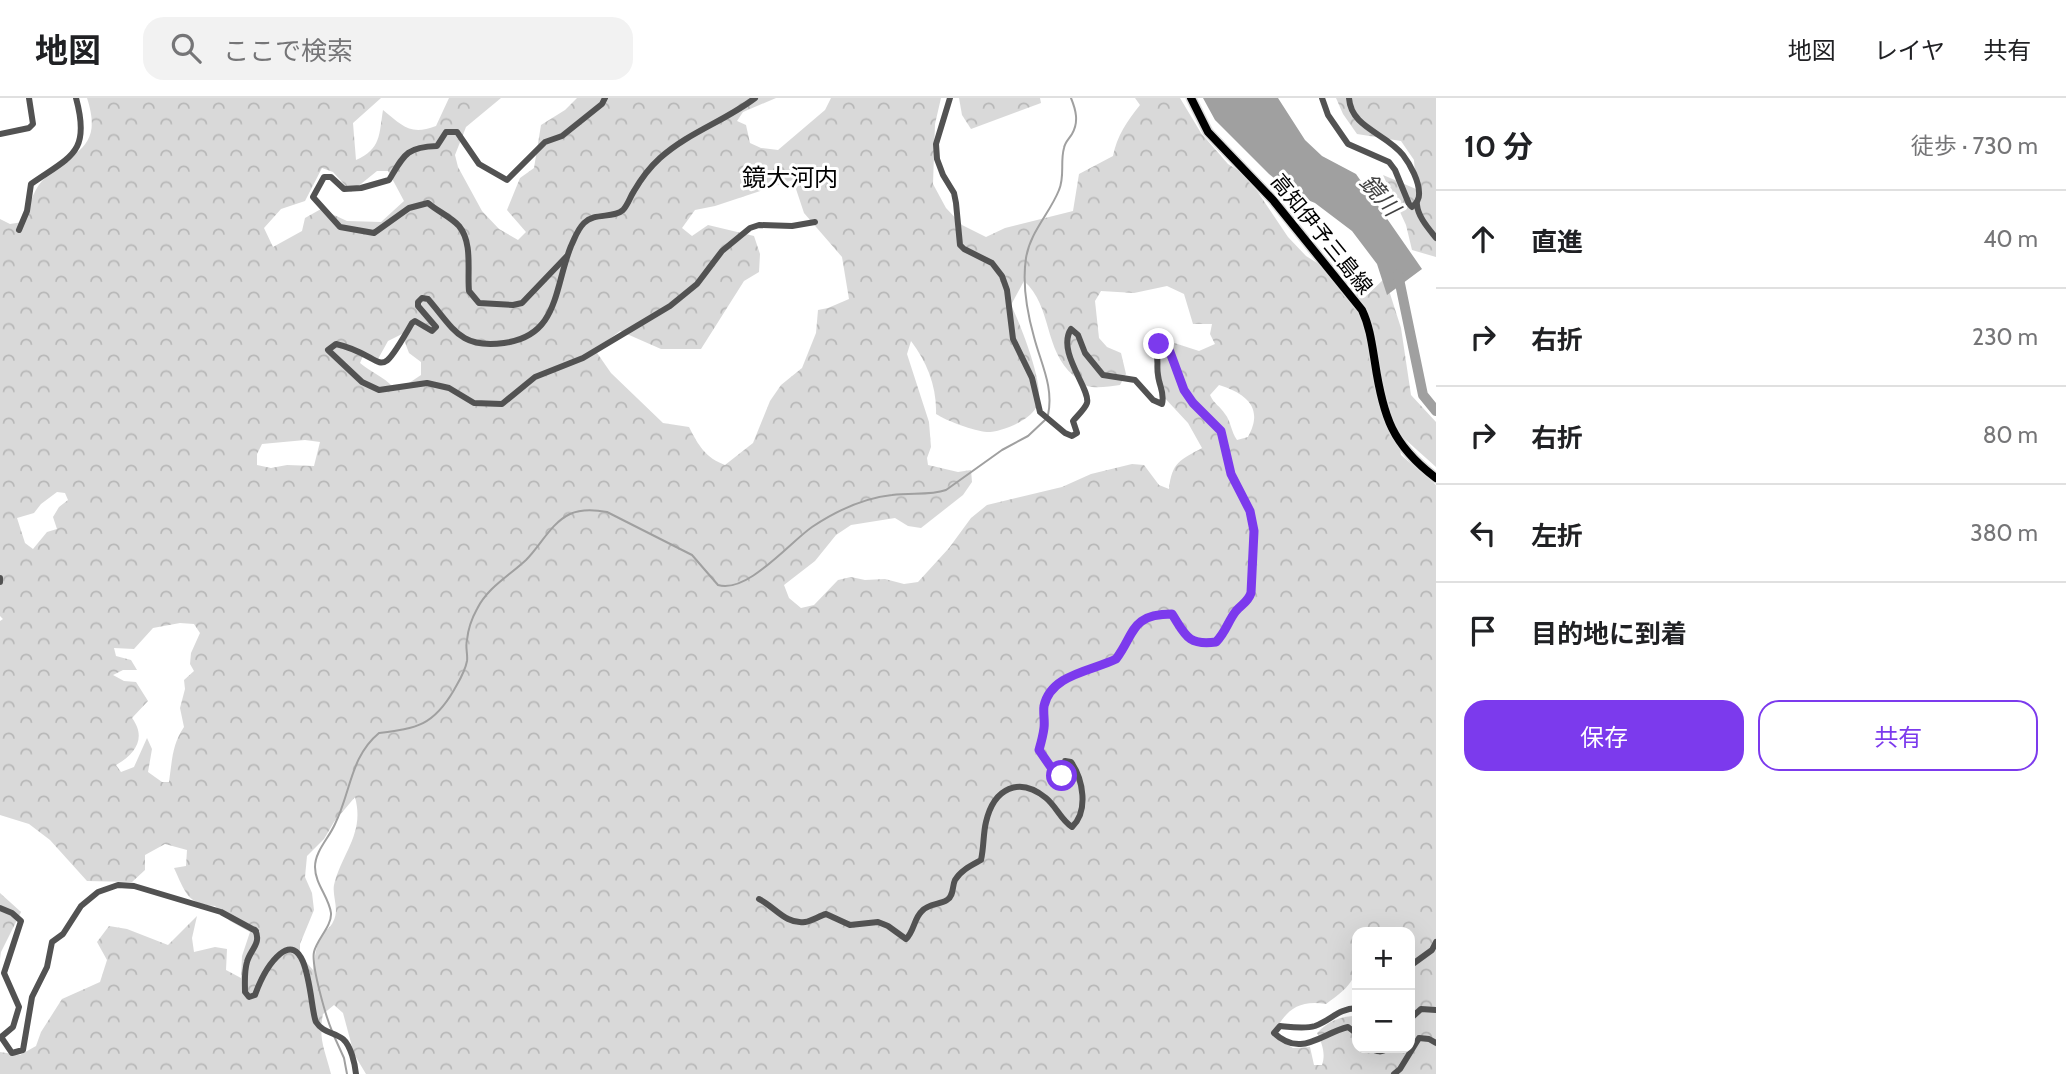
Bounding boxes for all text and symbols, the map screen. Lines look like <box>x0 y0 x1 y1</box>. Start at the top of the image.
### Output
search box <box>143 17 633 80</box>
icon: search <box>167 29 205 67</box>
text: 地図 <box>35 30 101 70</box>
text: ここで検索 <box>223 35 353 67</box>
text: 地図 <box>1788 36 1836 65</box>
text: レイヤ <box>1874 36 1945 65</box>
text: 共有 <box>1983 36 2031 65</box>
text: 10 分 <box>1464 128 1533 165</box>
text: 徒歩 · 730 m <box>1911 132 2038 160</box>
district label: 鏡大河内 <box>742 163 838 192</box>
water label: 鏡川 <box>1354 168 1408 224</box>
street label: 高知伊予三島線 <box>1266 169 1378 299</box>
icon: ahead <box>1464 220 1502 258</box>
text: 40 m <box>1983 225 2038 253</box>
text: 直進 <box>1531 226 1583 258</box>
icon: right <box>1464 318 1502 356</box>
text: 230 m <box>1972 323 2038 351</box>
text: 右折 <box>1531 324 1583 356</box>
route end <box>1143 328 1174 359</box>
icon: right <box>1464 416 1502 454</box>
text: 80 m <box>1983 421 2038 449</box>
text: 右折 <box>1531 422 1583 454</box>
icon: left <box>1464 514 1502 552</box>
text: 380 m <box>1970 519 2038 547</box>
text: 左折 <box>1531 520 1583 552</box>
icon: arrive <box>1464 612 1502 650</box>
text: 目的地に到着 <box>1531 618 1687 650</box>
button: 保存 <box>1464 700 1744 771</box>
button: 共有 <box>1758 700 2038 771</box>
route start <box>1046 760 1077 791</box>
map controls <box>1352 927 1415 1053</box>
button: + <box>1352 927 1415 990</box>
button: − <box>1352 990 1415 1053</box>

